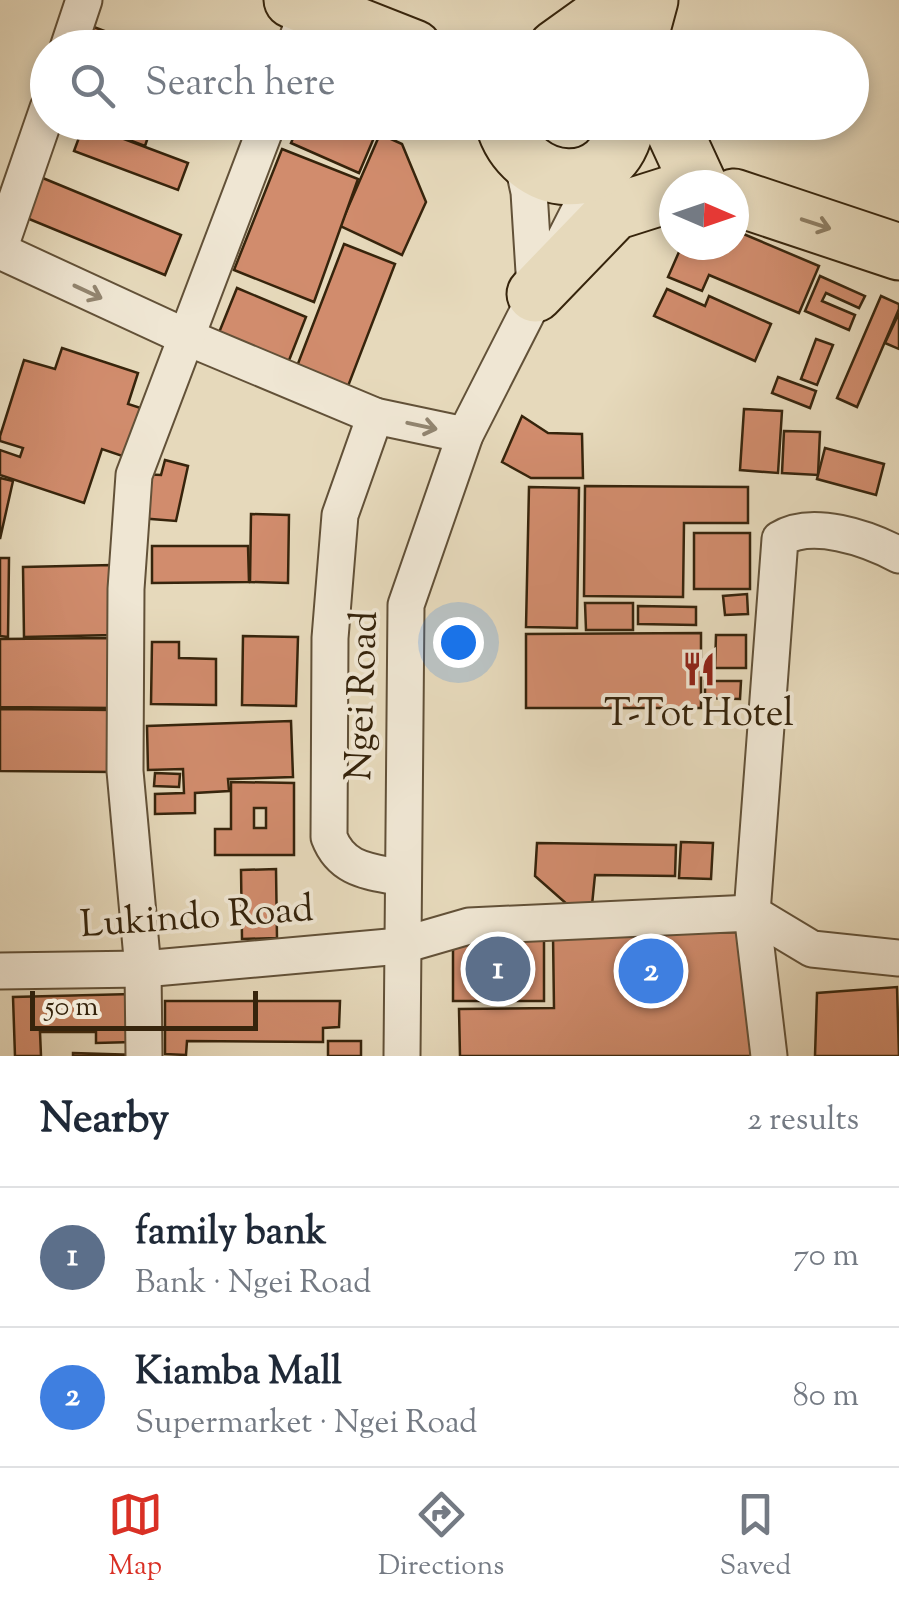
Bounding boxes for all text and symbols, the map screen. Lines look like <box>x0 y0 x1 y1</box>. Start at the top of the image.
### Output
search box <box>30 30 869 140</box>
icon: search <box>65 58 120 113</box>
text: Search here <box>145 58 336 112</box>
north arrow <box>659 170 749 260</box>
one-way arrow <box>800 217 832 235</box>
one-way arrow <box>73 283 103 302</box>
one-way arrow <box>405 417 437 436</box>
street label: Ngei Road <box>334 610 394 782</box>
your location <box>433 617 484 668</box>
restaurant icon: T-Tot Hotel <box>680 650 718 688</box>
place label: T-Tot Hotel <box>604 689 794 743</box>
street label: Lukindo Road <box>79 884 315 954</box>
pin: 1 <box>466 932 530 1006</box>
pin: 2 <box>618 934 684 1008</box>
scale bar <box>30 986 258 1030</box>
text: 50 m <box>45 988 99 1028</box>
text: Nearby <box>40 1091 169 1151</box>
text: 2 results <box>747 1098 859 1144</box>
text: family bank <box>135 1207 327 1261</box>
text: 1 <box>67 1234 78 1280</box>
text: 70 m <box>793 1234 859 1280</box>
text: Bank · Ngei Road <box>135 1261 371 1307</box>
text: Kiamba Mall <box>135 1347 342 1401</box>
text: 2 <box>65 1374 80 1420</box>
text: 80 m <box>793 1374 859 1420</box>
text: Supermarket · Ngei Road <box>135 1401 477 1447</box>
tab: Map <box>108 1487 163 1587</box>
tab: Directions <box>378 1487 504 1587</box>
tab: Saved <box>719 1487 791 1587</box>

